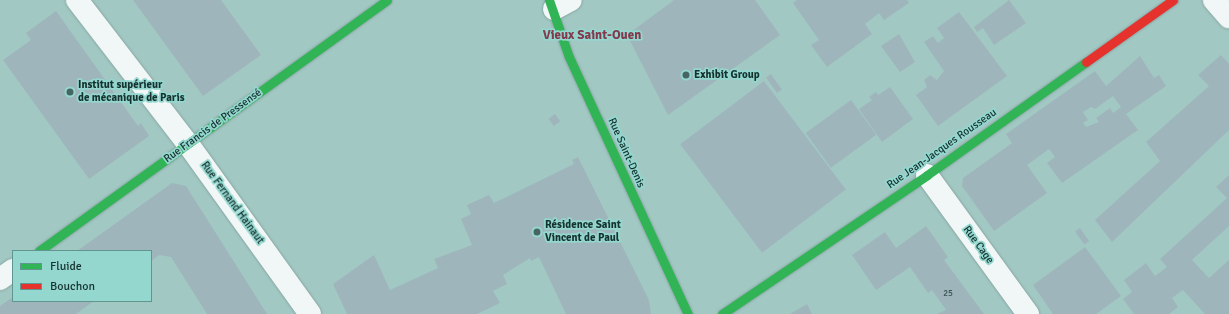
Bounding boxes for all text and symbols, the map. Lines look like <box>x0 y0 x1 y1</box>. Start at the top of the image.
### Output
district label: Vieux Saint-Ouen <box>543 27 641 43</box>
place label: Exhibit Group <box>694 68 760 82</box>
marker: Exhibit Group <box>681 70 691 80</box>
place label: Institut supérieur de mécanique de Paris <box>78 79 185 105</box>
street label: Rue Francis de Pressensé <box>162 86 264 166</box>
marker: Institut supérieur de mécanique de Paris <box>65 87 75 97</box>
street label: Rue Jean-Jacques Rousseau <box>885 106 999 192</box>
street label: Rue Saint-Denis <box>605 116 647 190</box>
street label: Rue Fernand Hainaut <box>198 159 266 247</box>
place label: Résidence Saint Vincent de Paul <box>545 219 621 245</box>
street label: Rue Cage <box>960 223 996 267</box>
marker: Résidence Saint Vincent de Paul <box>532 227 542 237</box>
legend <box>12 250 152 302</box>
text: Fluide <box>50 259 82 274</box>
text: Bouchon <box>50 279 95 294</box>
house number: 25 <box>943 289 953 299</box>

